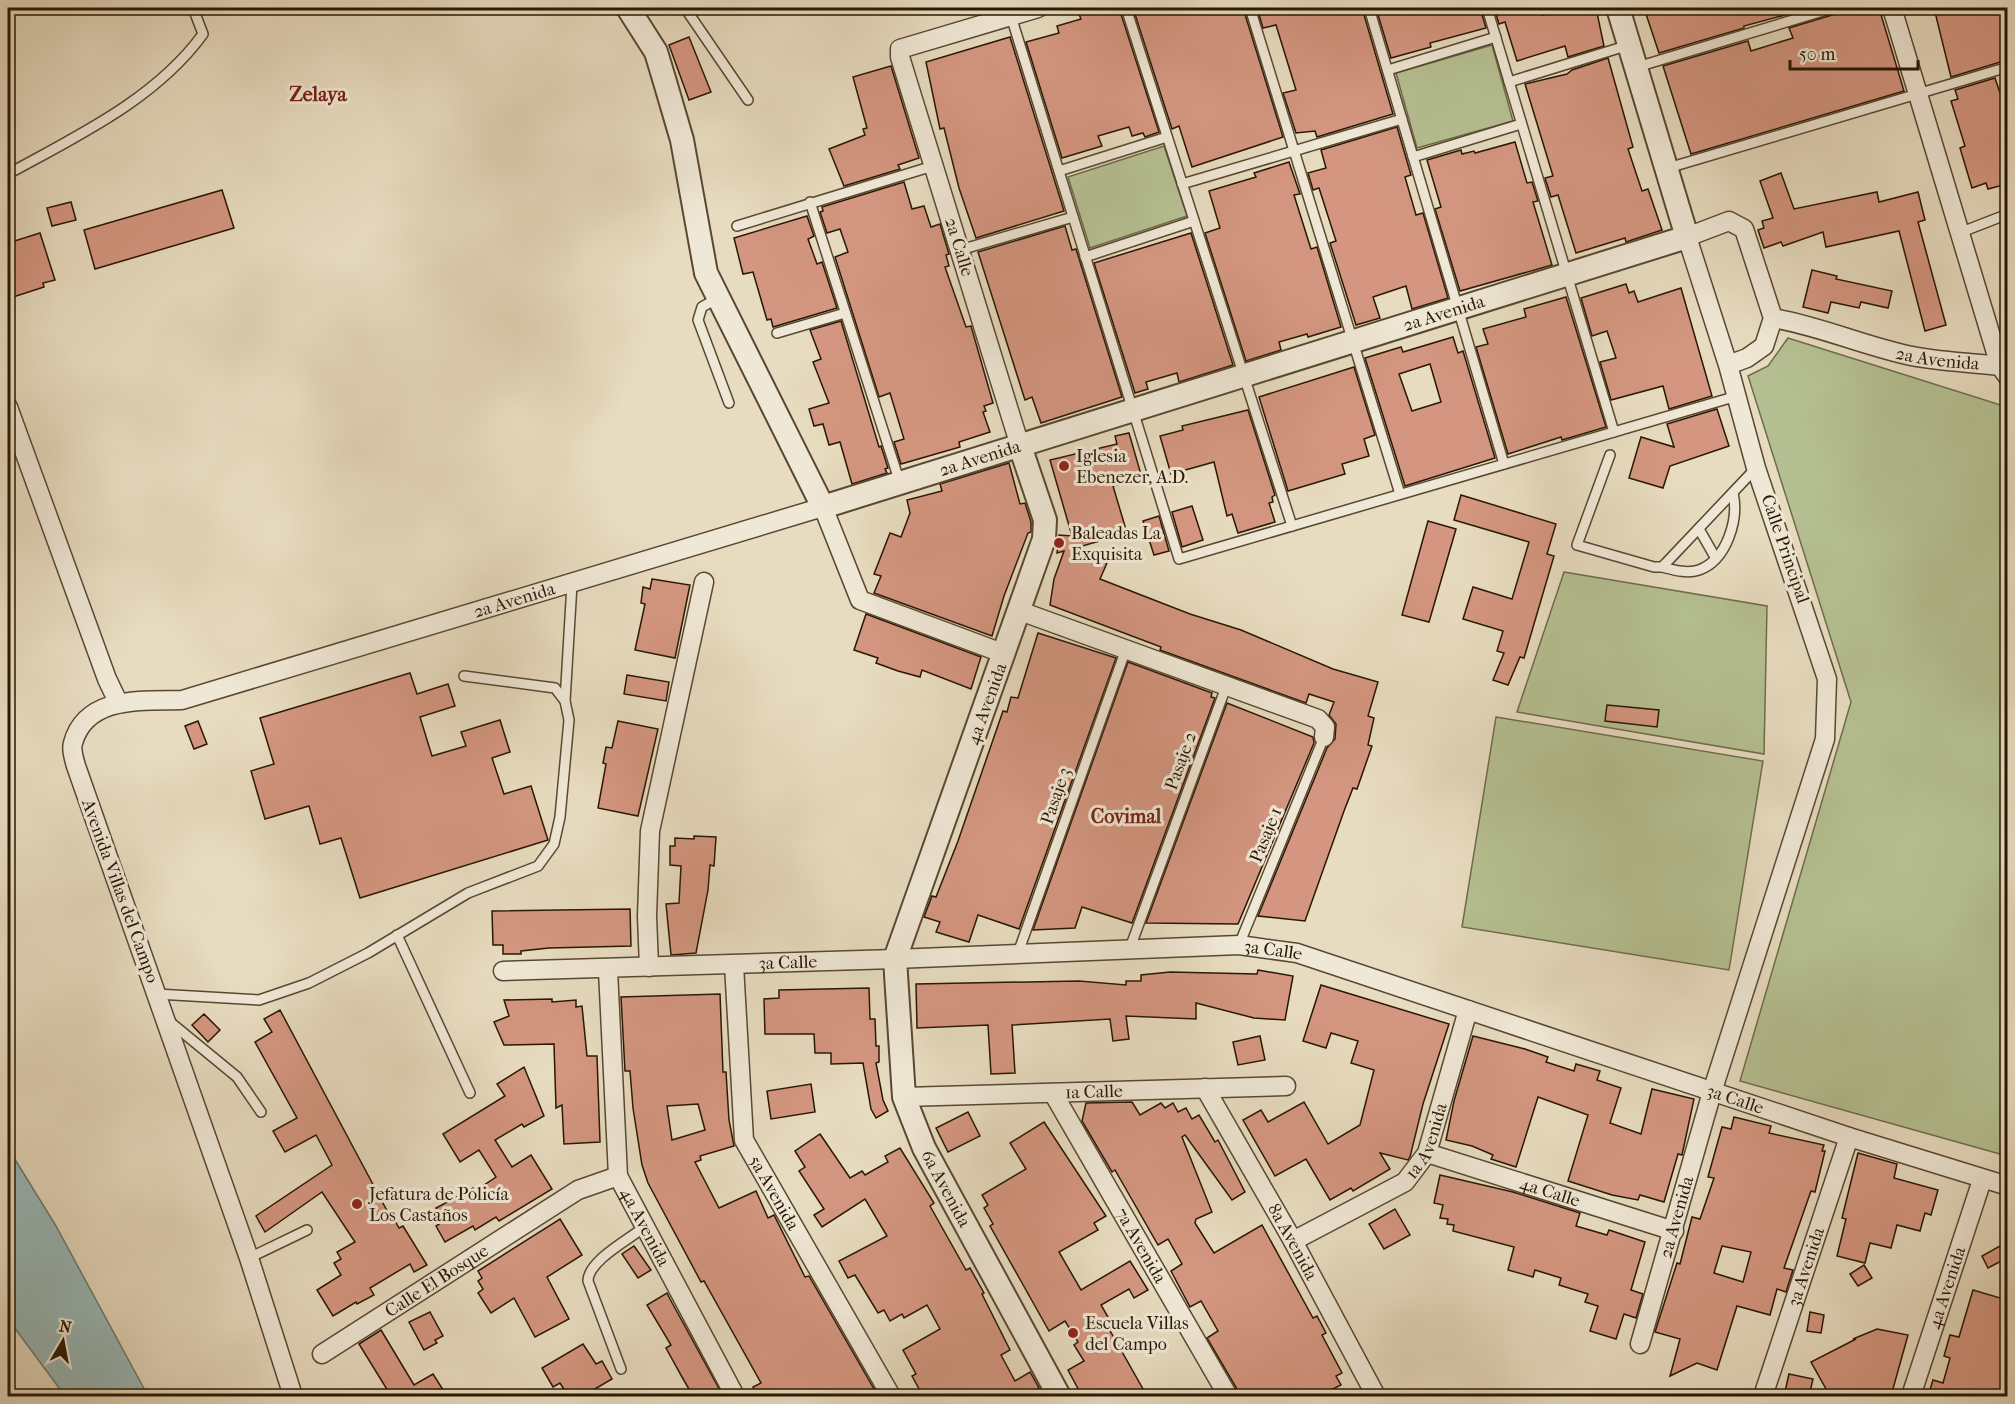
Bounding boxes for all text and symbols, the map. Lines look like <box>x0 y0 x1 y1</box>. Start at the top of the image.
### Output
scale bar <box>1790 33 1918 71</box>
text: 50 m <box>1799 44 1836 65</box>
district label: Zelaya <box>289 83 347 106</box>
street label: 2a Calle <box>940 215 978 279</box>
street label: 2a Avenida <box>1400 290 1488 336</box>
street label: 2a Avenida <box>1894 342 1981 374</box>
street label: 2a Avenida <box>937 435 1024 481</box>
place label: Iglesia Ebenezer, A.D. <box>1076 446 1188 488</box>
marker: Iglesia Ebenezer, A.D. <box>1057 459 1071 473</box>
street label: Calle Principal <box>1757 492 1813 606</box>
place label: Baleadas La Exquisita <box>1071 523 1162 565</box>
marker: Baleadas La Exquisita <box>1052 536 1066 550</box>
street label: 2a Avenida <box>471 578 558 622</box>
street label: 4a Avenida <box>963 660 1012 748</box>
street label: Pasaje 2 <box>1161 729 1201 793</box>
street label: Pasaje 3 <box>1037 765 1075 827</box>
street label: Avenida Villas del Campo <box>77 795 163 986</box>
street label: Pasaje 1 <box>1245 804 1287 866</box>
district label: Covimal <box>1091 805 1162 828</box>
street label: 3a Calle <box>1243 935 1305 965</box>
street label: 3a Calle <box>758 951 818 974</box>
street label: 1a Calle <box>1065 1080 1123 1103</box>
street label: 3a Calle <box>1704 1080 1767 1118</box>
street label: 1a Avenida <box>1401 1100 1452 1183</box>
street label: 6a Avenida <box>917 1146 976 1231</box>
street label: 5a Avenida <box>745 1152 804 1234</box>
street label: 4a Calle <box>1517 1172 1583 1211</box>
street label: 2a Avenida <box>1655 1173 1698 1260</box>
place label: Jefatura de Policía Los Castaños <box>367 1184 509 1226</box>
street label: 4a Avenida <box>616 1184 675 1270</box>
marker: Jefatura de Policía Los Castaños <box>350 1197 364 1211</box>
street label: 8a Avenida <box>1263 1200 1323 1284</box>
street label: 7a Avenida <box>1111 1204 1171 1287</box>
street label: 3a Avenida <box>1783 1224 1829 1309</box>
street label: Calle El Bosque <box>381 1240 492 1322</box>
street label: 4a Avenida <box>1923 1243 1970 1332</box>
north arrow <box>33 1311 93 1371</box>
place label: Escuela Villas del Campo <box>1085 1313 1189 1355</box>
text: N <box>58 1316 74 1337</box>
marker: Escuela Villas del Campo <box>1066 1326 1080 1340</box>

